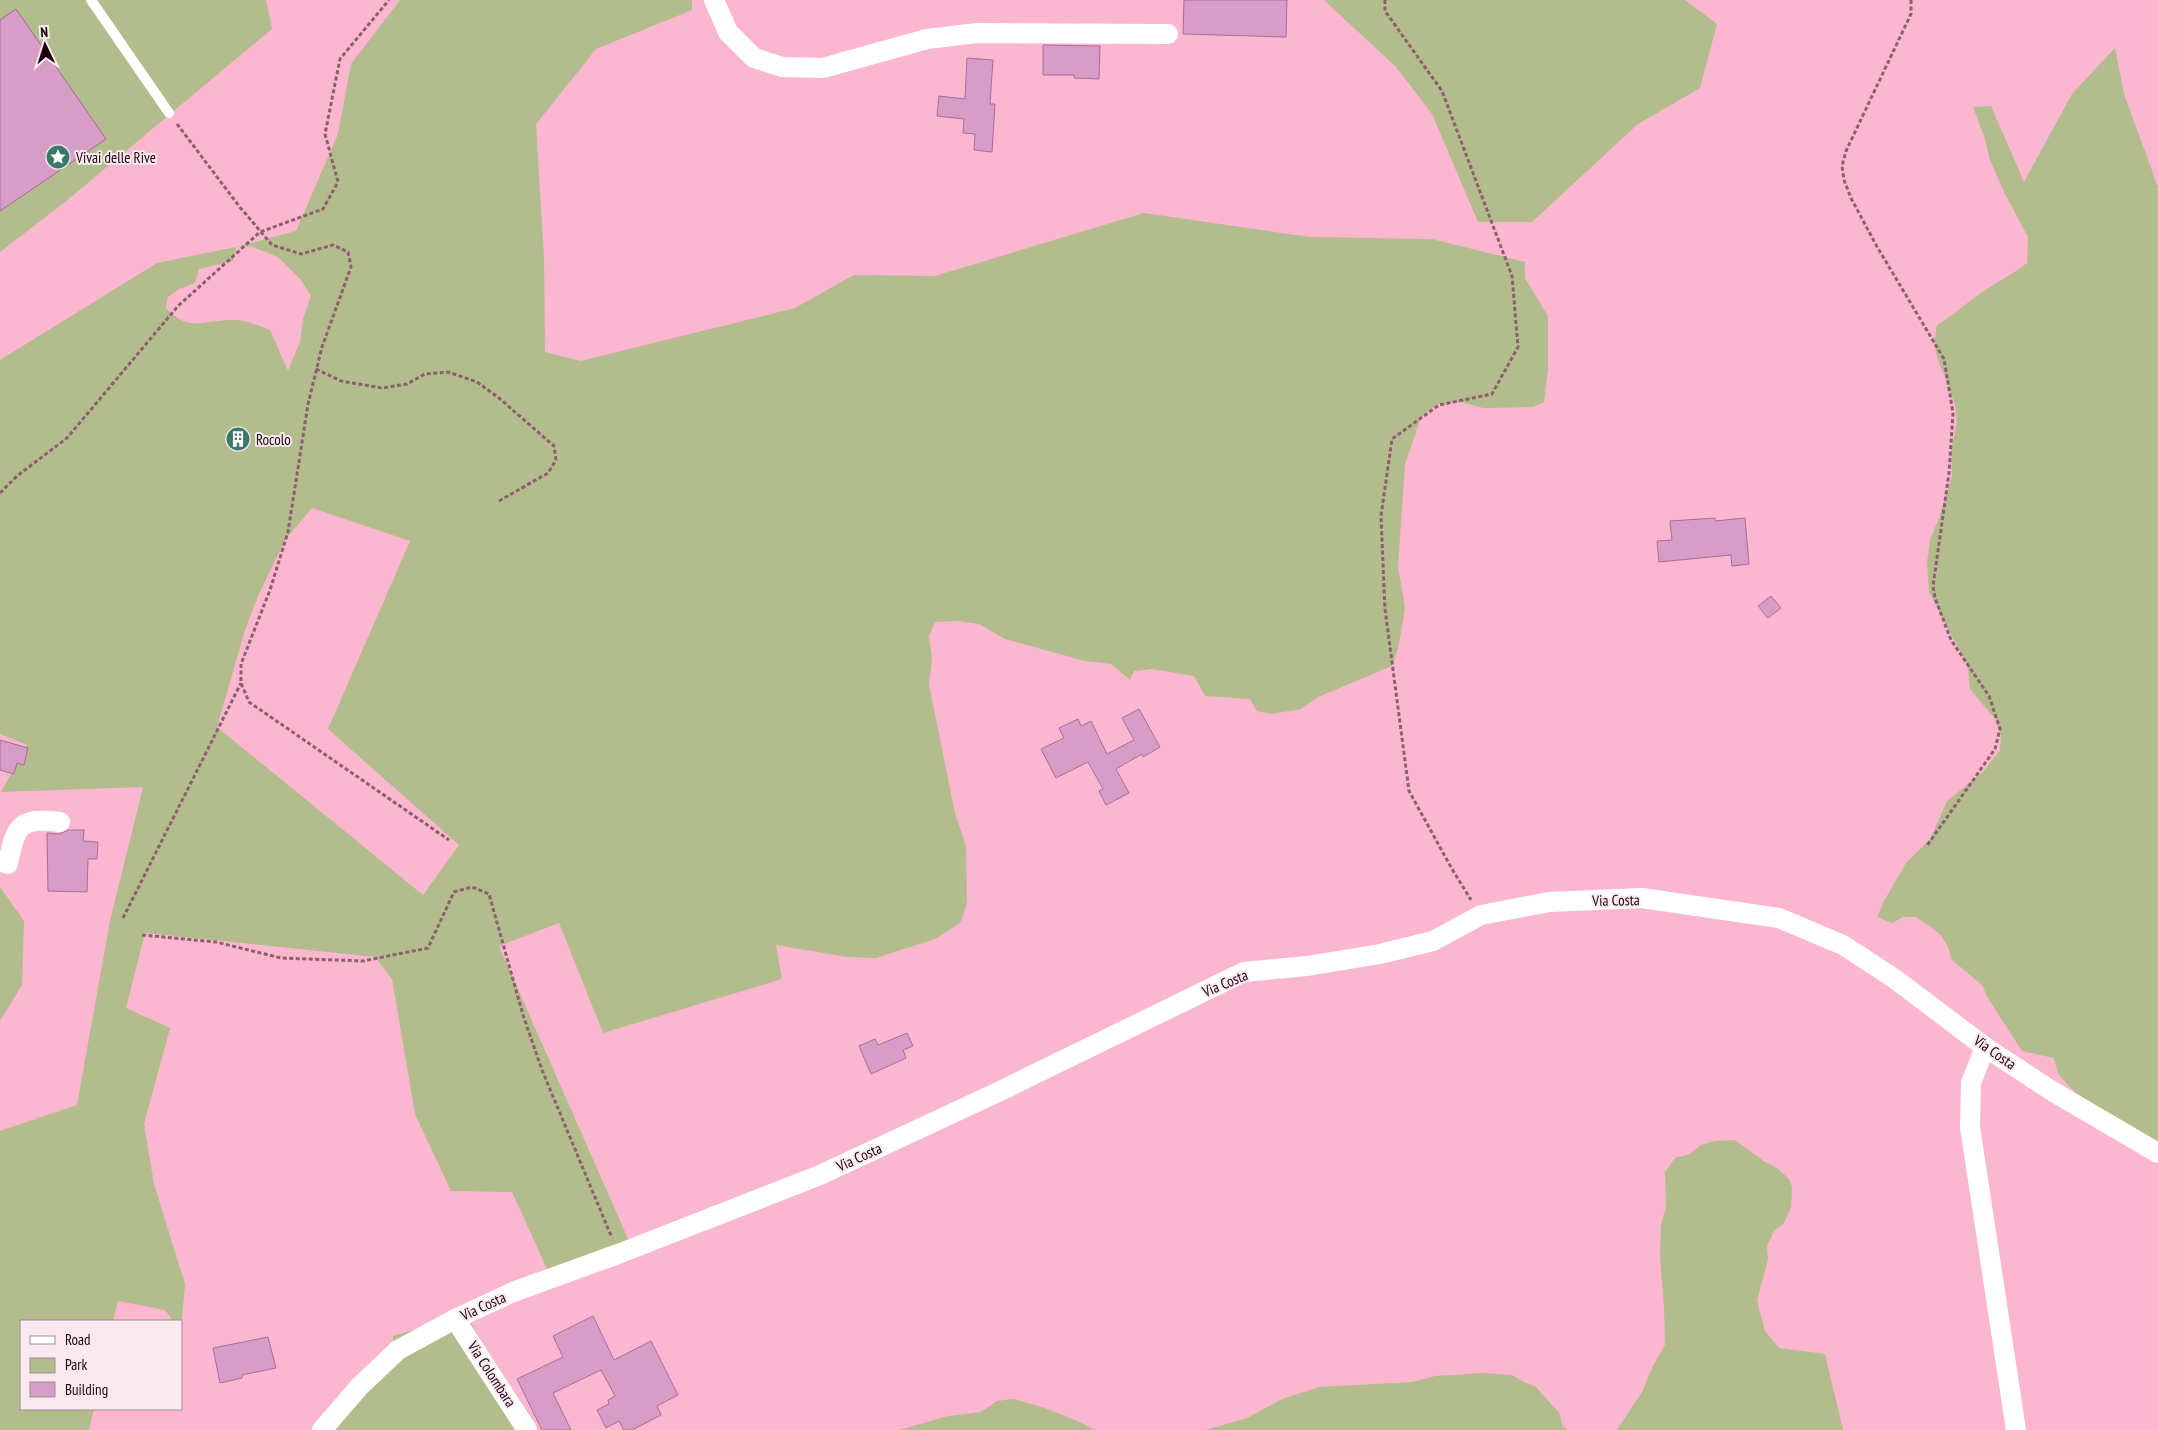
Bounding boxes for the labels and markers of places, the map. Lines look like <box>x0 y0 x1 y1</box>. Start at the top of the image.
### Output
place icon: Vivai delle Rive <box>45 144 71 170</box>
place label: Vivai delle Rive <box>75 148 156 167</box>
building icon: Rocolo <box>225 426 251 452</box>
place label: Rocolo <box>256 430 291 449</box>

